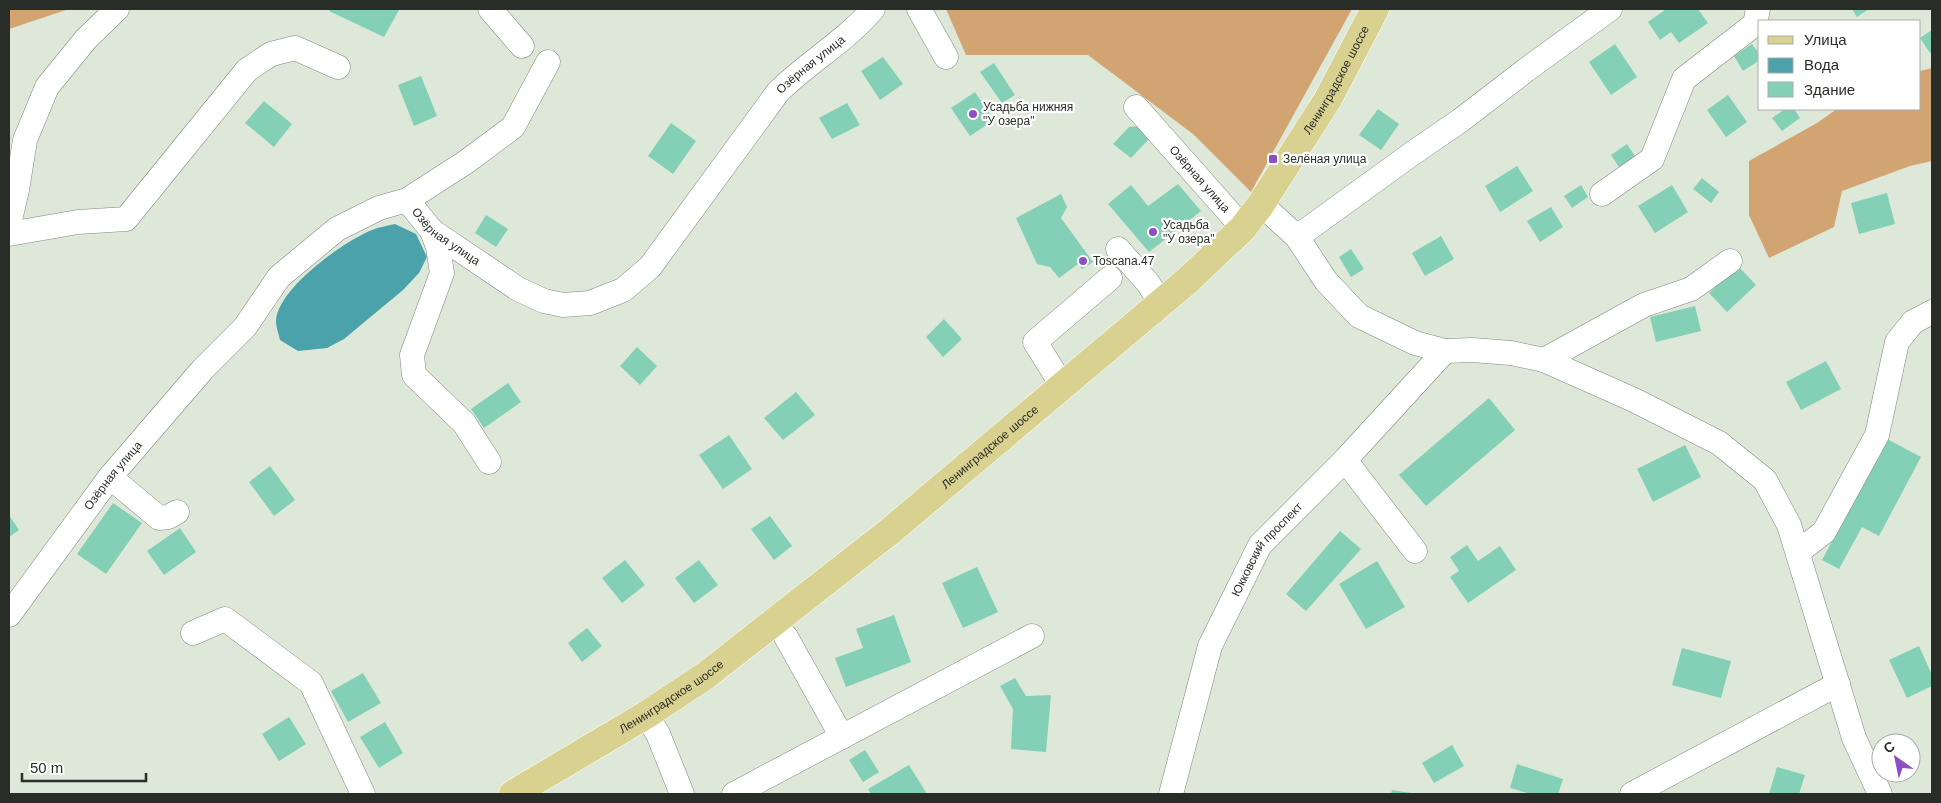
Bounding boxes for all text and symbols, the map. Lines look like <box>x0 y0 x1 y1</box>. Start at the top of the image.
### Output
legend <box>1758 20 1921 110</box>
street label: Ленинградское шоссе <box>1300 23 1372 137</box>
text: Улица <box>1804 31 1847 48</box>
street label: Озёрная улица <box>773 32 848 97</box>
text: Вода <box>1804 56 1840 73</box>
text: Здание <box>1804 81 1855 98</box>
place label: Усадьба нижняя "У озера" <box>983 100 1073 128</box>
marker: Усадьба нижняя "У озера" <box>967 108 979 120</box>
street label: Озёрная улица <box>1166 143 1233 215</box>
place label: Зелёная улица <box>1283 152 1367 166</box>
marker: Зелёная улица <box>1267 153 1279 165</box>
street label: Озёрная улица <box>409 205 483 269</box>
place label: Усадьба "У озера" <box>1163 218 1214 246</box>
marker: Усадьба "У озера" <box>1147 226 1159 238</box>
place label: Toscana.47 <box>1093 254 1155 268</box>
marker: Toscana.47 <box>1077 255 1089 267</box>
street label: Ленинградское шоссе <box>939 402 1041 492</box>
street label: Озёрная улица <box>81 438 145 513</box>
street label: Юкковский проспект <box>1229 499 1306 599</box>
street label: Ленинградское шоссе <box>617 657 727 736</box>
north arrow <box>1871 733 1921 783</box>
text: С <box>1880 738 1898 757</box>
scale bar <box>22 750 146 782</box>
text: 50 m <box>30 759 63 776</box>

